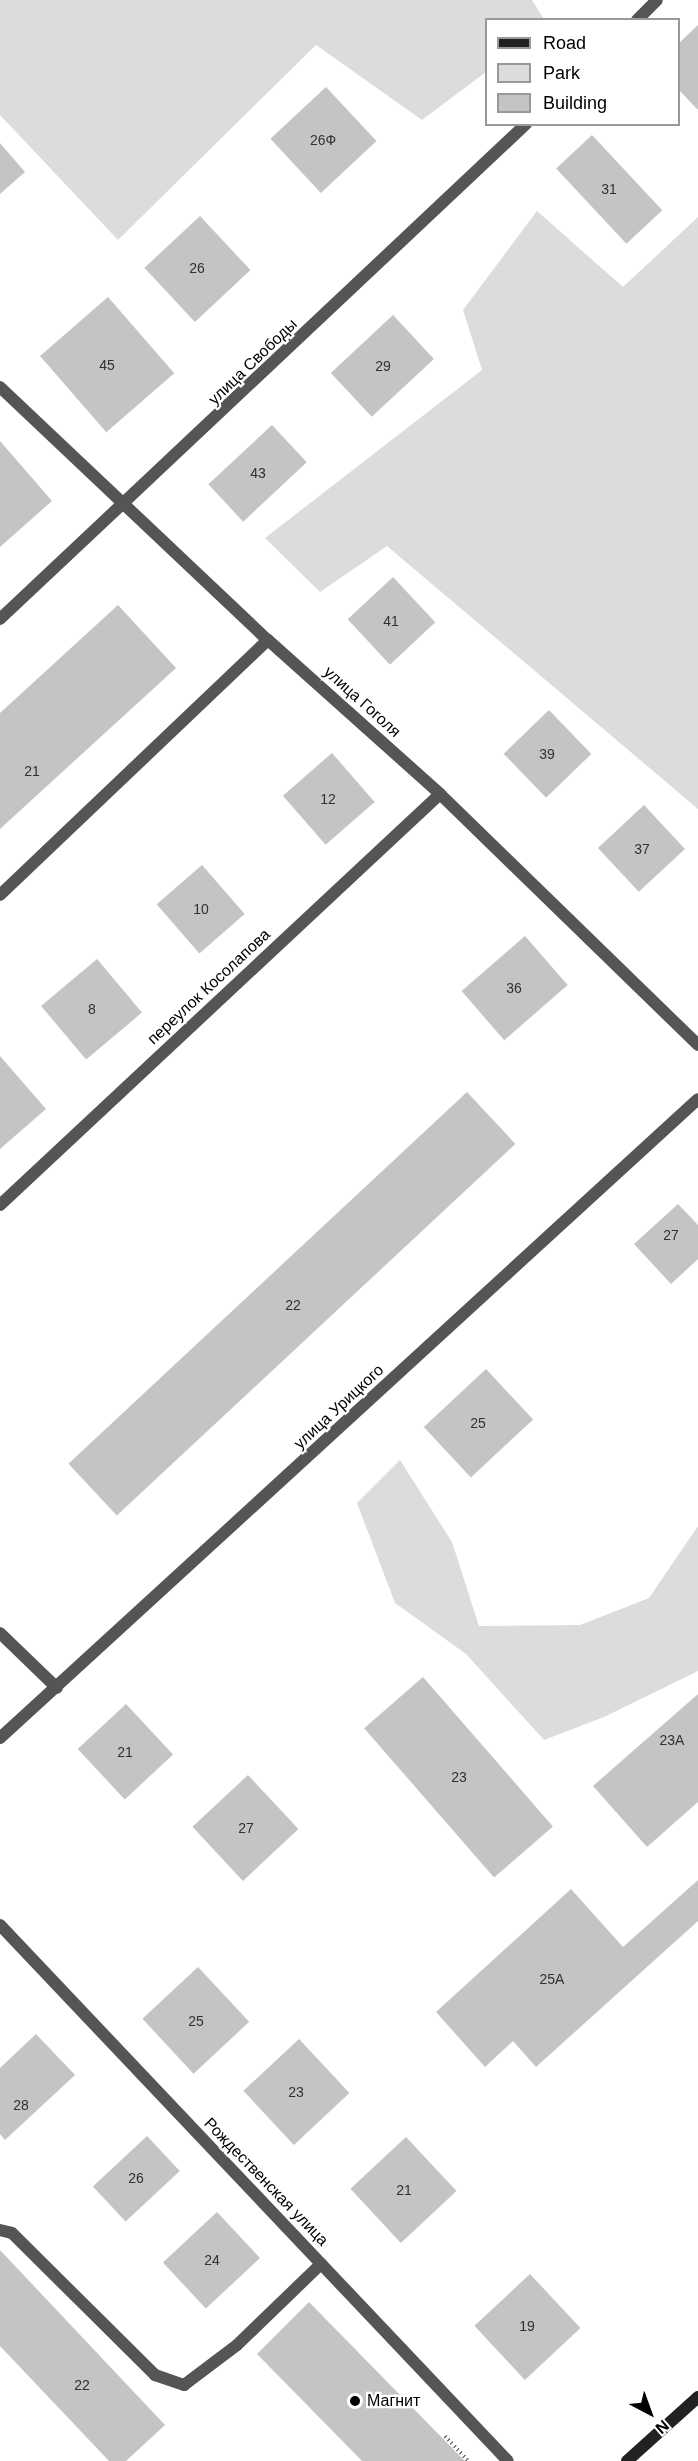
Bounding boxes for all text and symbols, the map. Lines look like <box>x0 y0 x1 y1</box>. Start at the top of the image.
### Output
legend <box>485 18 680 126</box>
text: Road <box>543 33 586 53</box>
text: Park <box>543 63 580 83</box>
text: Building <box>543 93 607 113</box>
house number: 26Ф <box>310 132 336 148</box>
house number: 31 <box>601 181 617 197</box>
house number: 26 <box>189 260 205 276</box>
street label: улица Свободы <box>205 315 301 409</box>
house number: 45 <box>99 357 115 373</box>
house number: 29 <box>375 358 391 374</box>
house number: 43 <box>250 465 266 481</box>
house number: 41 <box>383 613 399 629</box>
street label: улица Гоголя <box>320 662 404 742</box>
house number: 39 <box>539 746 555 762</box>
house number: 21 <box>24 763 40 779</box>
house number: 12 <box>320 791 336 807</box>
house number: 37 <box>634 841 650 857</box>
house number: 10 <box>193 901 209 917</box>
street label: переулок Косолапова <box>144 925 274 1049</box>
house number: 36 <box>506 980 522 996</box>
house number: 8 <box>88 1001 96 1017</box>
house number: 27 <box>663 1227 679 1243</box>
house number: 22 <box>285 1297 301 1313</box>
street label: улица Урицкого <box>290 1361 388 1453</box>
house number: 25 <box>470 1415 486 1431</box>
house number: 23А <box>660 1732 684 1748</box>
house number: 21 <box>117 1744 133 1760</box>
house number: 23 <box>451 1769 467 1785</box>
house number: 27 <box>238 1820 254 1836</box>
house number: 25А <box>540 1971 564 1987</box>
house number: 25 <box>188 2013 204 2029</box>
house number: 23 <box>288 2084 304 2100</box>
house number: 28 <box>13 2097 29 2113</box>
street label: Рождественская улица <box>200 2114 332 2250</box>
house number: 26 <box>128 2170 144 2186</box>
house number: 21 <box>396 2182 412 2198</box>
house number: 24 <box>204 2252 220 2268</box>
house number: 19 <box>519 2318 535 2334</box>
house number: 22 <box>74 2377 90 2393</box>
north arrow <box>620 2383 680 2443</box>
place label: Магнит <box>367 2391 420 2411</box>
marker: Магнит <box>348 2394 362 2408</box>
text: N <box>652 2417 672 2437</box>

